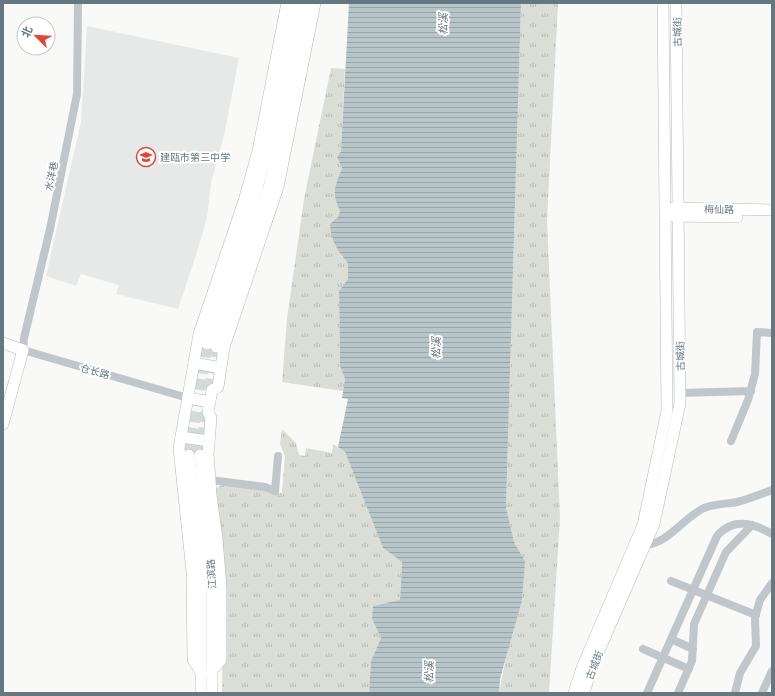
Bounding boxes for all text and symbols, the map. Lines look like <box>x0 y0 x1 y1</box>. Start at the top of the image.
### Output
water label: 松溪 <box>437 12 450 35</box>
north arrow <box>16 16 56 56</box>
street label: 古城街 <box>672 17 683 47</box>
text: 北 <box>19 24 35 40</box>
school or university icon: 建瓯市第三中学 <box>135 146 157 168</box>
place label: 建瓯市第三中学 <box>160 152 230 163</box>
street label: 水洋巷 <box>43 160 60 192</box>
street label: 梅仙路 <box>704 204 734 215</box>
water label: 松溪 <box>430 336 443 359</box>
street label: 古城街 <box>675 341 686 371</box>
street label: 仓长路 <box>79 362 111 381</box>
street label: 江滨路 <box>205 559 218 589</box>
street label: 古城街 <box>584 649 605 681</box>
water label: 松溪 <box>423 660 436 683</box>

